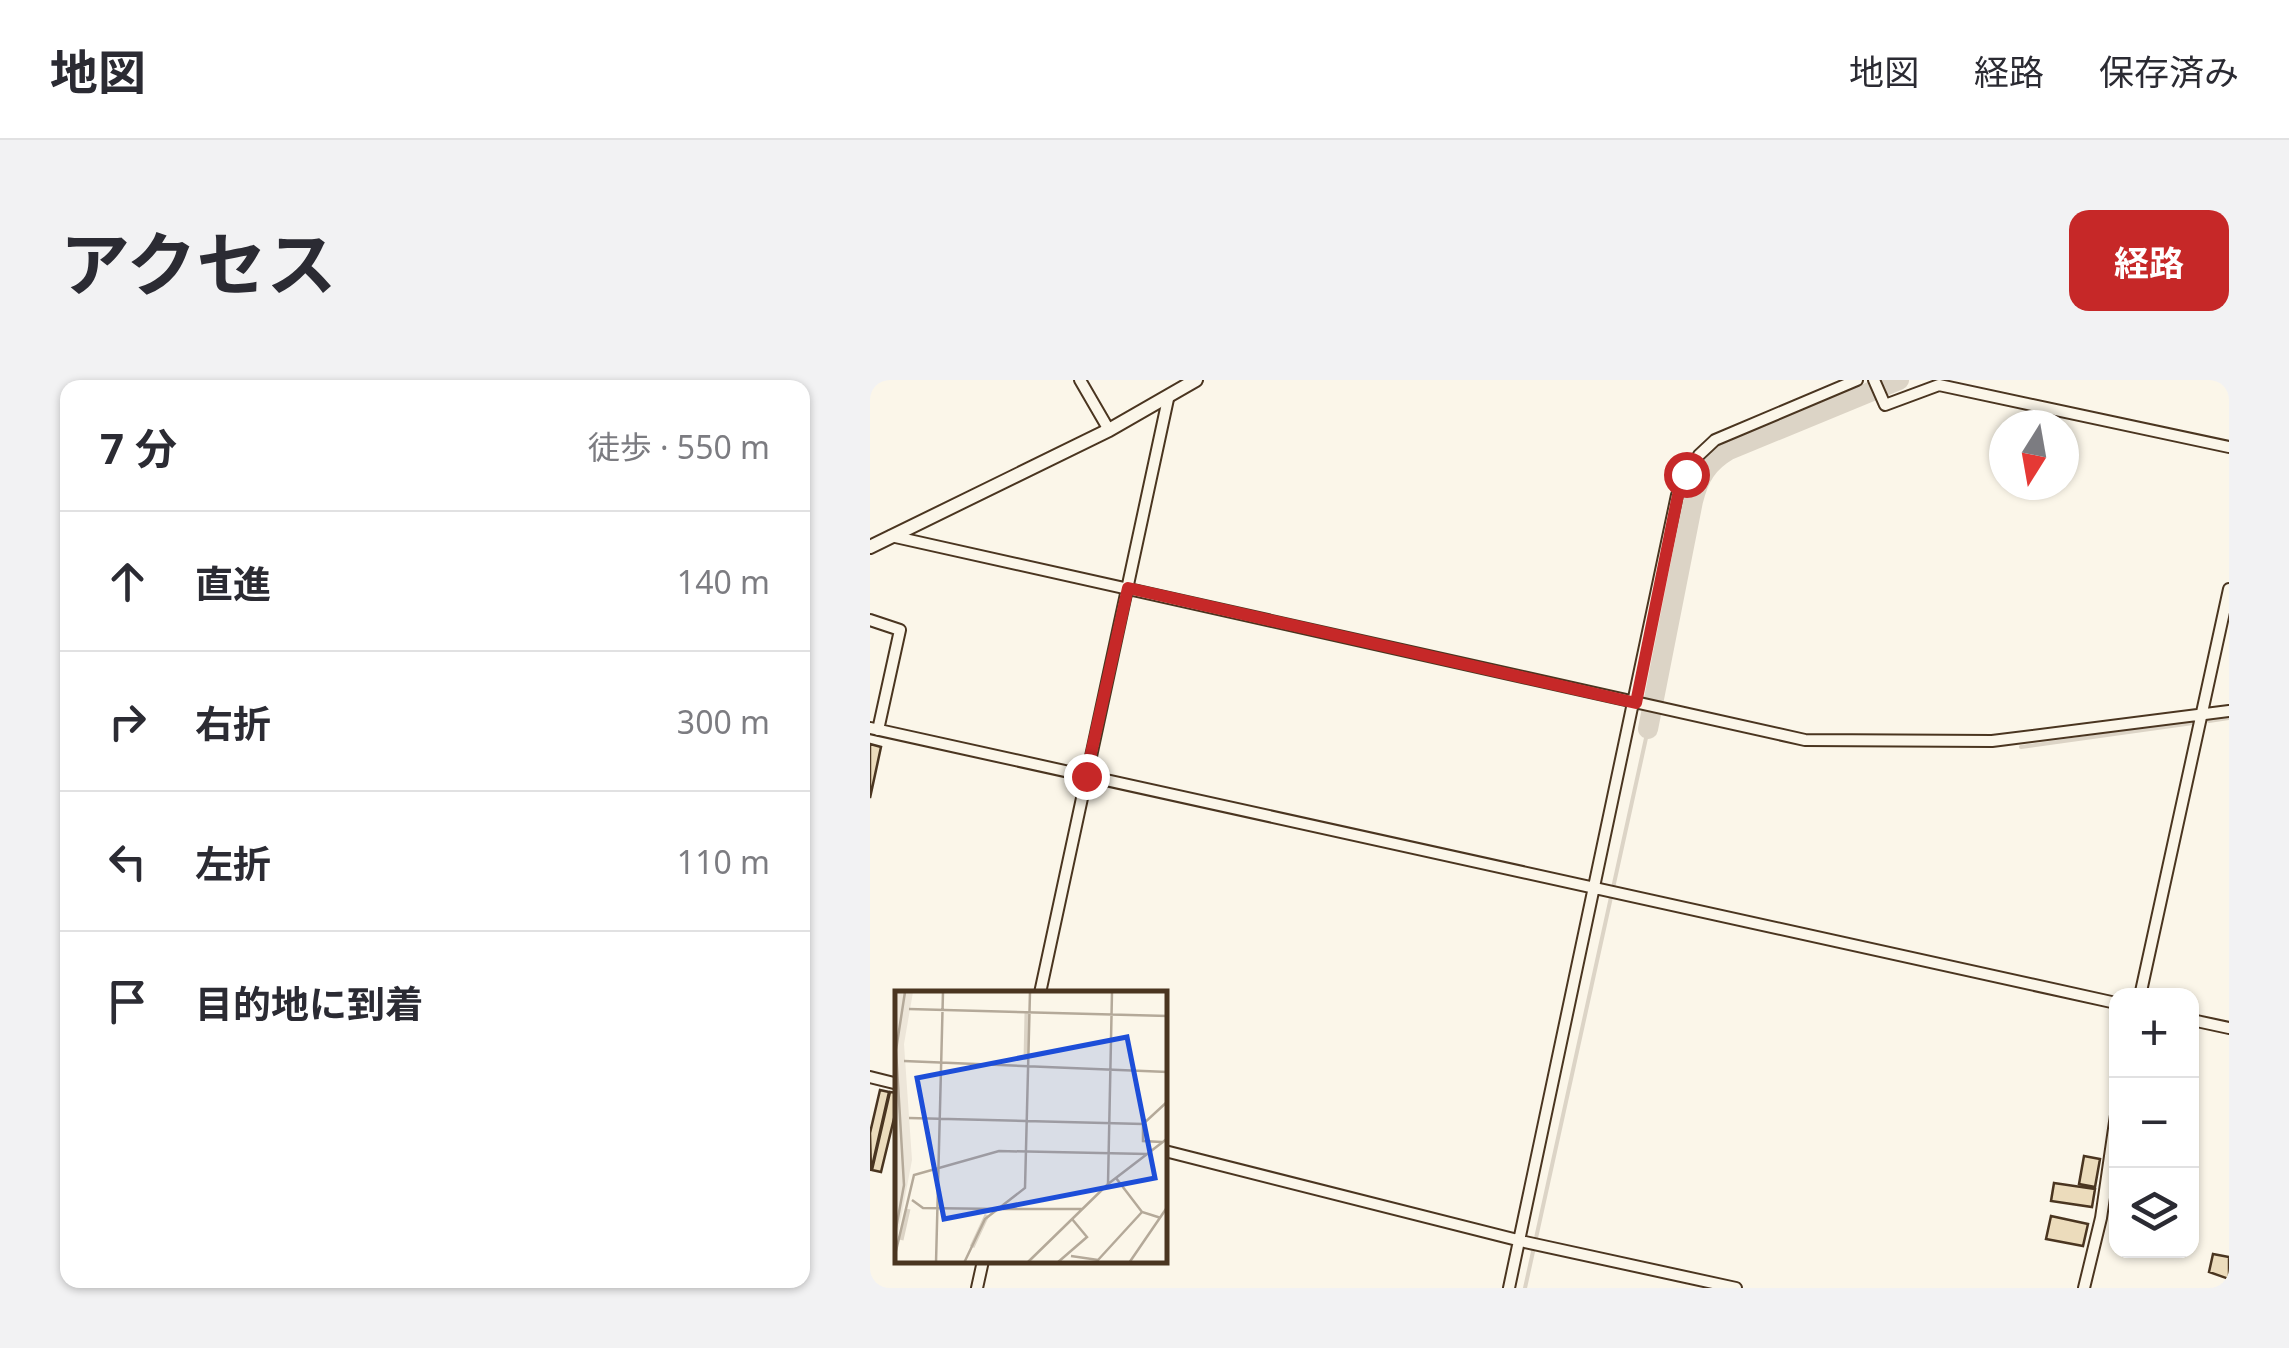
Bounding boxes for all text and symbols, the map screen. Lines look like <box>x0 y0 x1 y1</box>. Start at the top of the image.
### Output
text: 地図 <box>50 39 146 104</box>
text: 地図 <box>1849 48 1919 95</box>
text: 経路 <box>1974 48 2044 95</box>
text: 保存済み <box>2099 48 2239 95</box>
button: 経路 <box>2069 210 2229 311</box>
text: アクセス <box>60 215 337 311</box>
north arrow <box>1989 410 2079 500</box>
text: 7 分 <box>100 419 177 476</box>
text: 徒歩 · 550 m <box>588 425 770 468</box>
route start <box>1664 452 1710 498</box>
icon: ahead <box>100 554 155 609</box>
text: 直進 <box>195 557 271 609</box>
text: 140 m <box>677 560 770 603</box>
icon: right <box>100 694 155 749</box>
text: 右折 <box>195 697 271 749</box>
text: 300 m <box>677 700 770 743</box>
route end <box>1064 754 1110 800</box>
icon: left <box>100 834 155 889</box>
text: 左折 <box>195 837 271 889</box>
text: 110 m <box>677 840 770 883</box>
icon: arrive <box>100 974 155 1029</box>
text: 目的地に到着 <box>195 977 423 1029</box>
map controls <box>2109 988 2199 1258</box>
button: + <box>2109 988 2199 1078</box>
inset map <box>895 991 1168 1263</box>
button: − <box>2109 1078 2199 1168</box>
button: layers <box>2109 1168 2199 1258</box>

